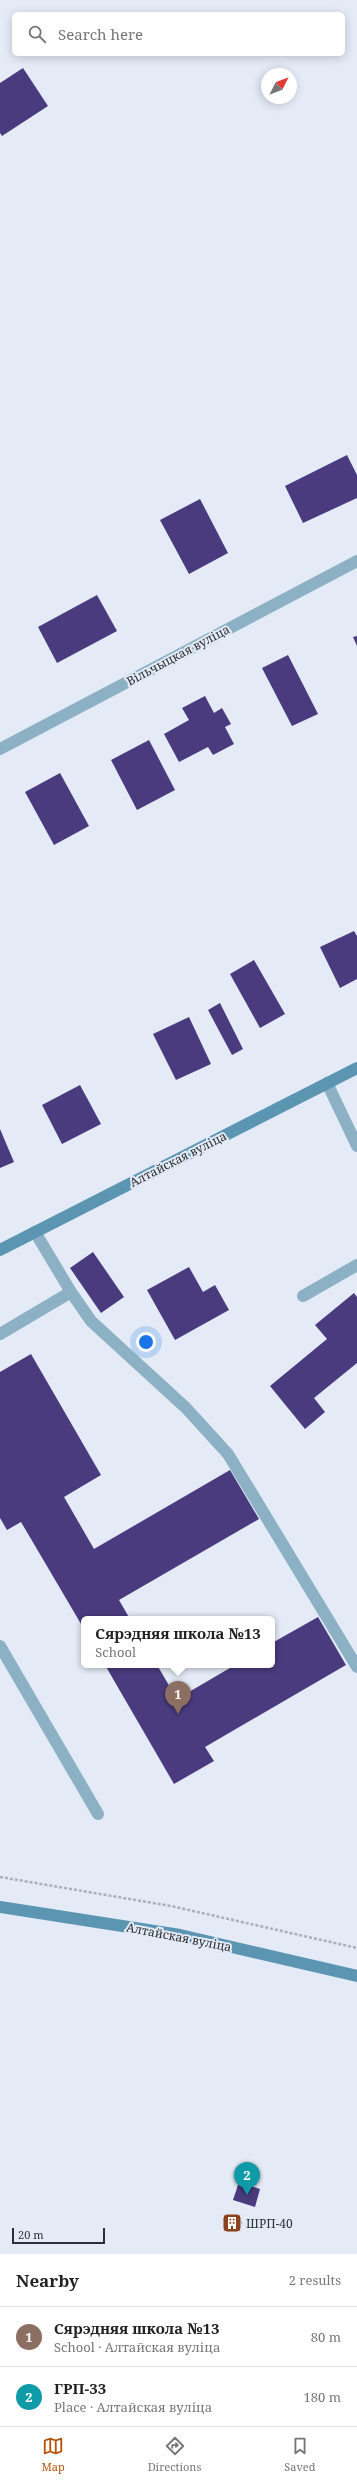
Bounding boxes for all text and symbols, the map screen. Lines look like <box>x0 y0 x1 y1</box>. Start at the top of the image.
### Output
search box <box>12 12 345 56</box>
icon: search <box>26 23 48 45</box>
text: Search here <box>58 24 143 44</box>
north arrow <box>261 68 297 104</box>
street label: Вільчыцкая вуліца <box>123 620 233 689</box>
street label: Алтайская вуліца <box>127 1127 230 1191</box>
your location <box>136 1332 156 1352</box>
popup <box>81 1616 275 1668</box>
text: Сярэдняя школа №13 <box>95 1623 261 1643</box>
text: School <box>95 1643 136 1661</box>
pin: 1 <box>165 1681 191 1714</box>
street label: Алтайская вуліца <box>125 1918 233 1956</box>
pin: 2 <box>234 2162 260 2195</box>
building icon: ШРП-40 <box>221 2212 243 2234</box>
place label: ШРП-40 <box>246 2215 293 2232</box>
scale bar <box>12 2226 105 2245</box>
text: 20 m <box>18 2227 44 2242</box>
text: Nearby <box>16 2269 79 2292</box>
text: 2 results <box>289 2271 341 2289</box>
text: Сярэдняя школа №13 <box>54 2318 219 2338</box>
text: 1 <box>25 2328 33 2346</box>
text: 80 m <box>311 2328 341 2346</box>
text: School · Алтайская вуліца <box>54 2338 220 2356</box>
text: ГРП-33 <box>54 2378 106 2398</box>
text: 2 <box>25 2388 33 2406</box>
text: 180 m <box>304 2388 341 2406</box>
text: Place · Алтайская вуліца <box>54 2398 212 2416</box>
tab: Map <box>41 2435 65 2474</box>
tab: Directions <box>148 2435 201 2474</box>
tab: Saved <box>284 2435 316 2474</box>

